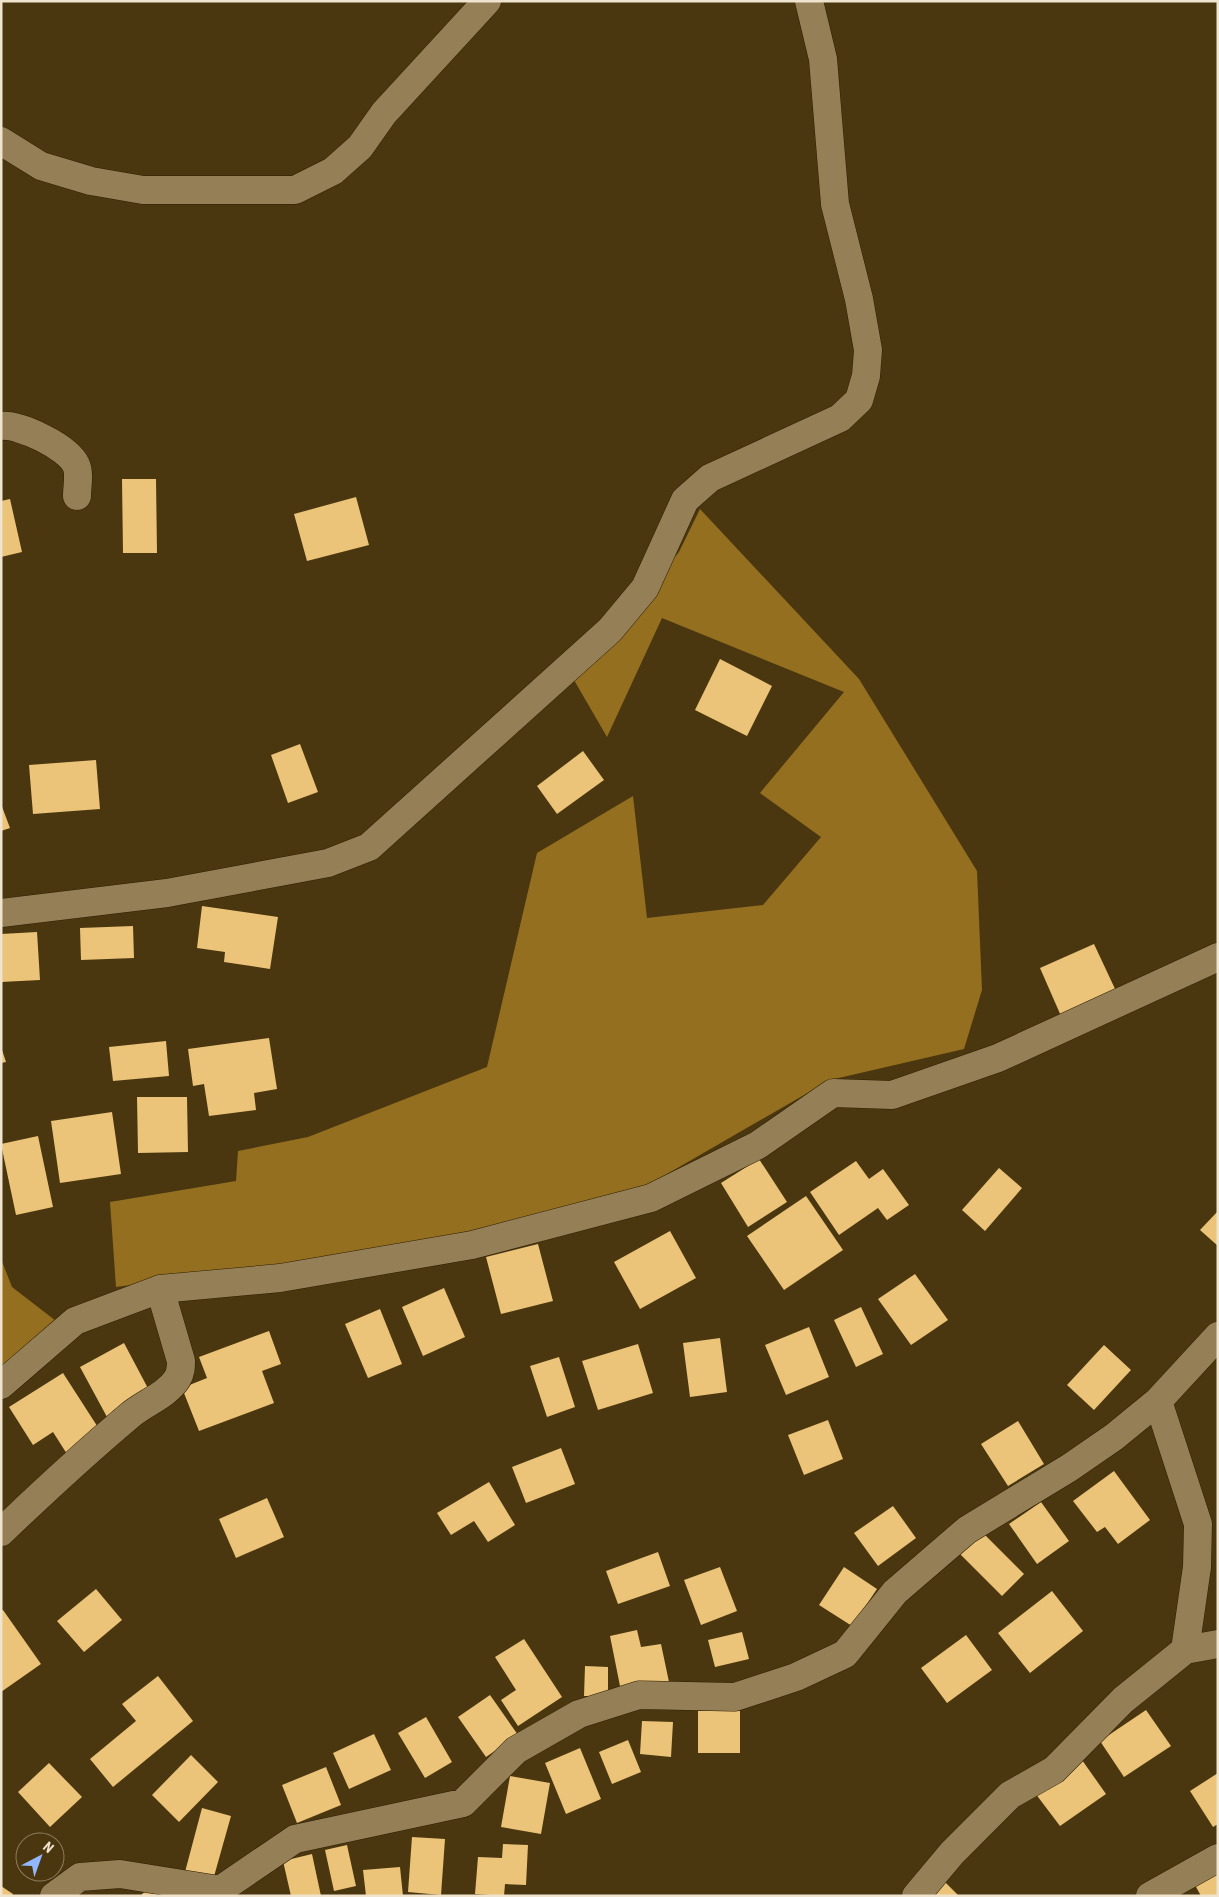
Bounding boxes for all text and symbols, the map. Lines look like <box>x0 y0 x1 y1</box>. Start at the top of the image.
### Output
north arrow <box>15 1832 65 1882</box>
text: N <box>40 1838 57 1856</box>

